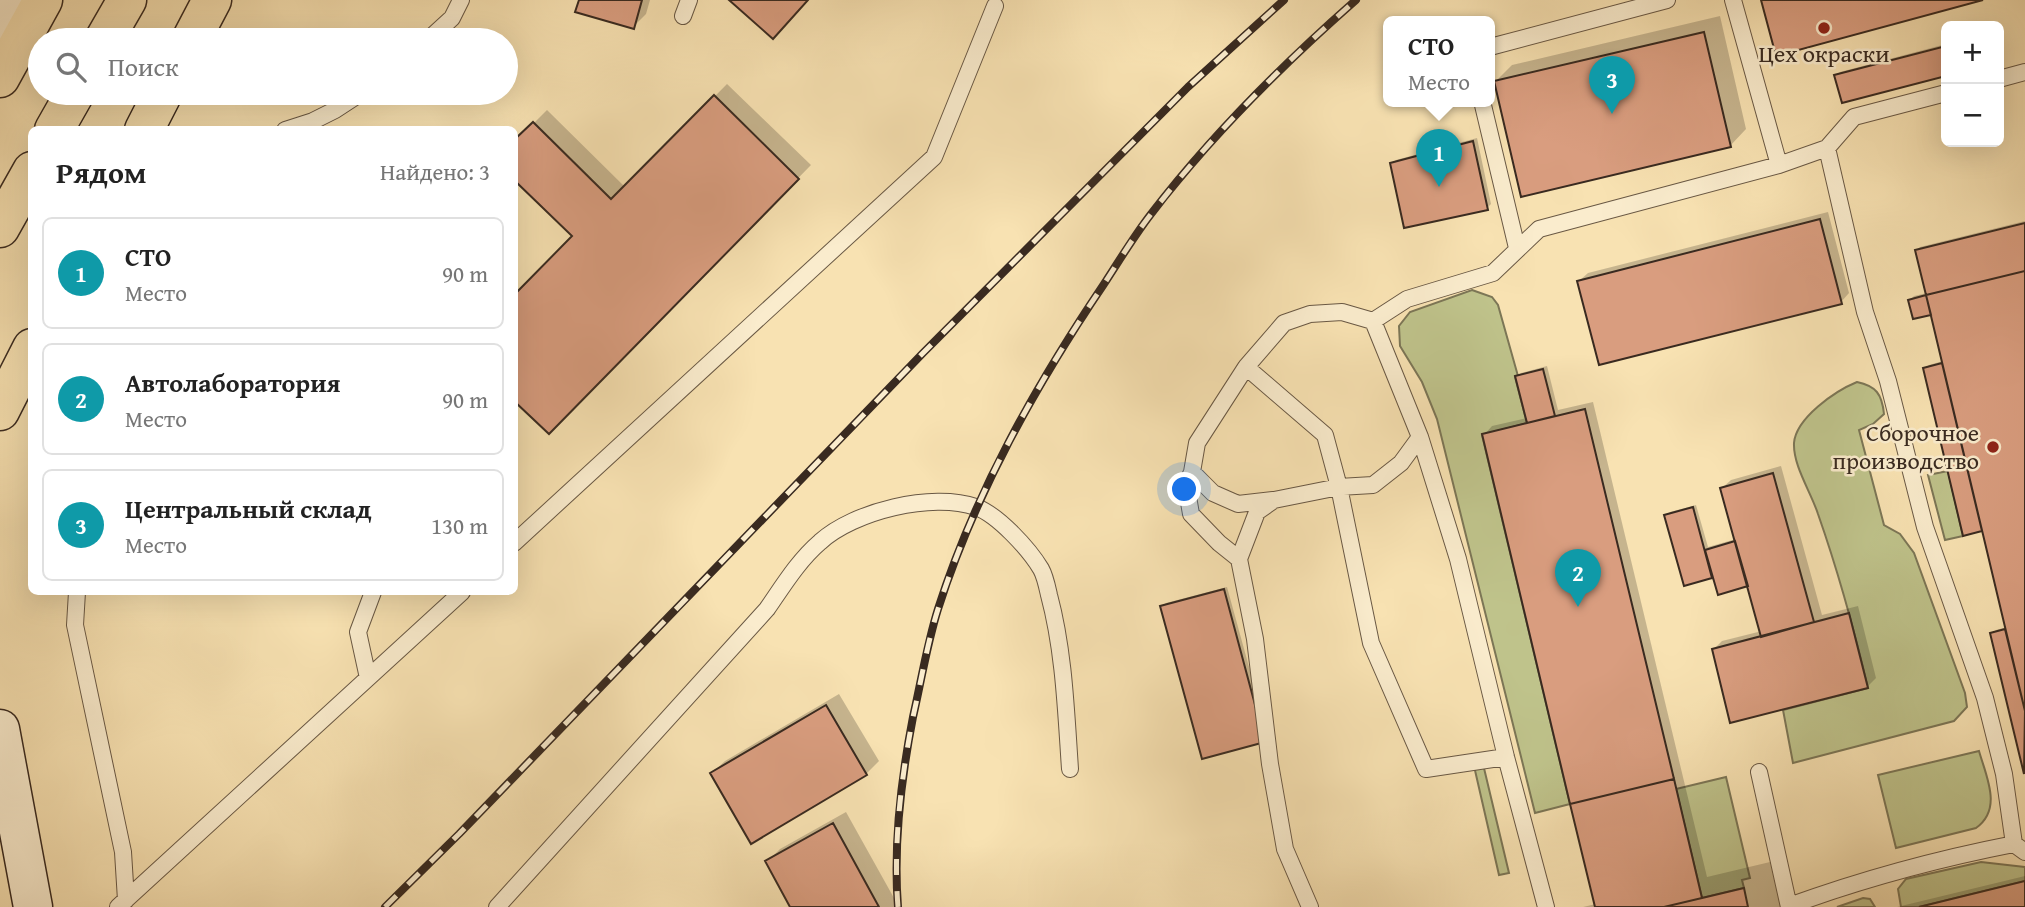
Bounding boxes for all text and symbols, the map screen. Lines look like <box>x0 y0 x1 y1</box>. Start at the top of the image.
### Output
popup <box>1383 16 1495 107</box>
marker: Цех окраски <box>1816 20 1832 36</box>
map controls <box>1941 21 2004 147</box>
button: + <box>1941 21 2004 84</box>
text: СТО <box>1408 26 1454 65</box>
search box <box>28 28 518 105</box>
place label: Цех окраски <box>1759 36 1889 71</box>
text: Поиск <box>108 47 179 86</box>
icon: search <box>52 48 90 86</box>
pin: 3 <box>1589 56 1635 114</box>
text: Место <box>1408 65 1470 98</box>
button: − <box>1941 84 2004 147</box>
pin: 1 <box>1416 129 1462 187</box>
text: Рядом <box>56 150 147 194</box>
text: Найдено: 3 <box>380 155 490 188</box>
text: СТО <box>125 237 171 276</box>
text: 1 <box>75 257 87 290</box>
text: 90 m <box>442 257 488 290</box>
text: Место <box>125 276 187 309</box>
text: Автолаборатория <box>125 363 340 402</box>
text: 2 <box>75 383 87 416</box>
text: 90 m <box>442 383 488 416</box>
text: Место <box>125 402 187 435</box>
place label: Сборочное производство <box>1832 415 1979 478</box>
marker: Сборочное производство <box>1985 439 2001 455</box>
your location <box>1167 472 1201 506</box>
text: Центральный склад <box>125 489 372 528</box>
text: 3 <box>75 509 87 542</box>
text: 130 m <box>431 509 488 542</box>
text: Место <box>125 528 187 561</box>
pin: 2 <box>1555 549 1601 607</box>

